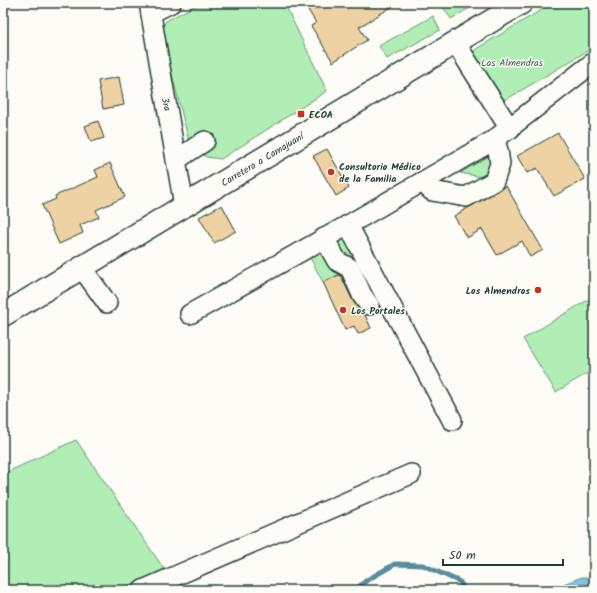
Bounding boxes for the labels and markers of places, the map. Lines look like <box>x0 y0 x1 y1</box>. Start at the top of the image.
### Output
place label: ECOA <box>309 107 333 123</box>
marker: ECOA <box>296 109 306 119</box>
place label: Consultorio Médico de la Familia <box>339 159 421 187</box>
marker: Consultorio Médico de la Familia <box>326 167 336 177</box>
place label: Los Almendros <box>466 283 530 299</box>
marker: Los Almendros <box>533 285 543 295</box>
place label: Los Portales <box>351 303 405 319</box>
marker: Los Portales <box>338 305 348 315</box>

